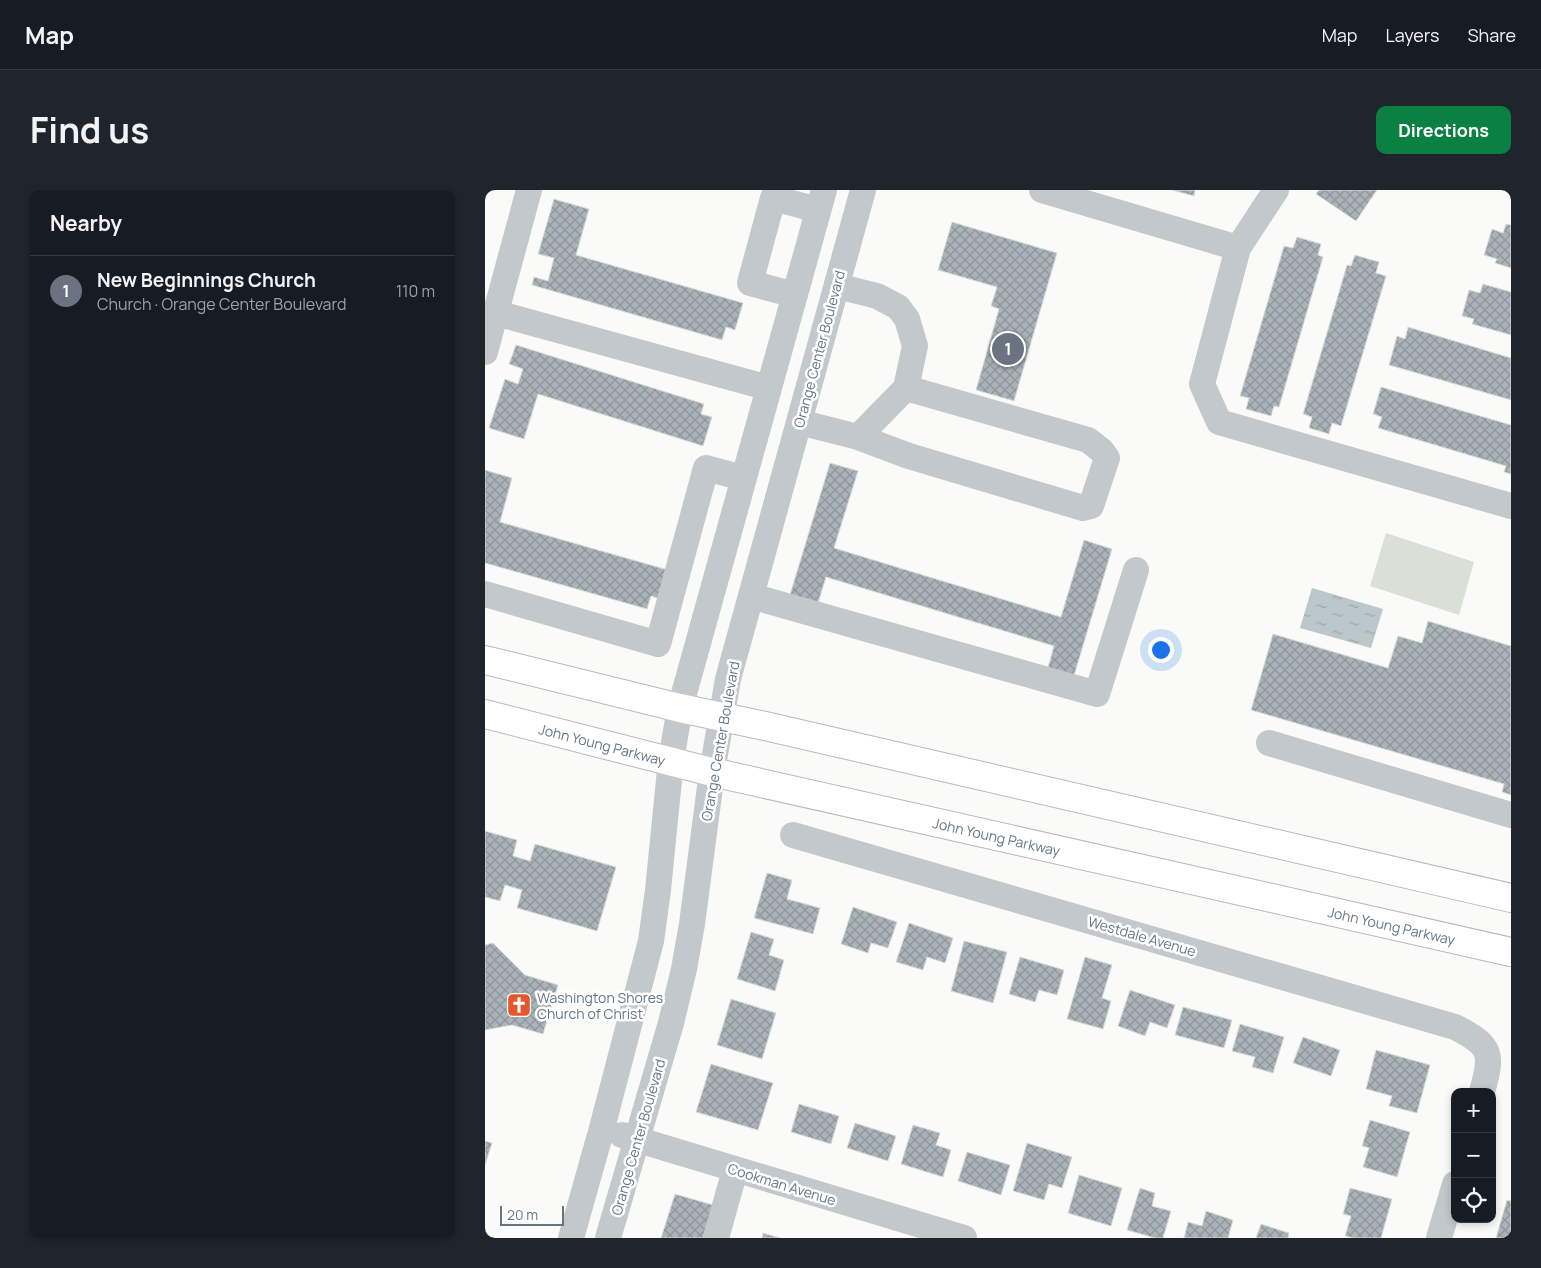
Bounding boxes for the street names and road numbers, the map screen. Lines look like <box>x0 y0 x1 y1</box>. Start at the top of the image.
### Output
street label: Orange Center Boulevard <box>789 268 849 430</box>
street label: Orange Center Boulevard <box>697 660 743 822</box>
street label: John Young Parkway <box>537 719 668 769</box>
street label: John Young Parkway <box>931 813 1063 860</box>
street label: John Young Parkway <box>1326 902 1458 949</box>
street label: Westdale Avenue <box>1086 912 1198 960</box>
street label: Orange Center Boulevard <box>607 1057 669 1217</box>
street label: Cookman Avenue <box>726 1159 838 1209</box>

